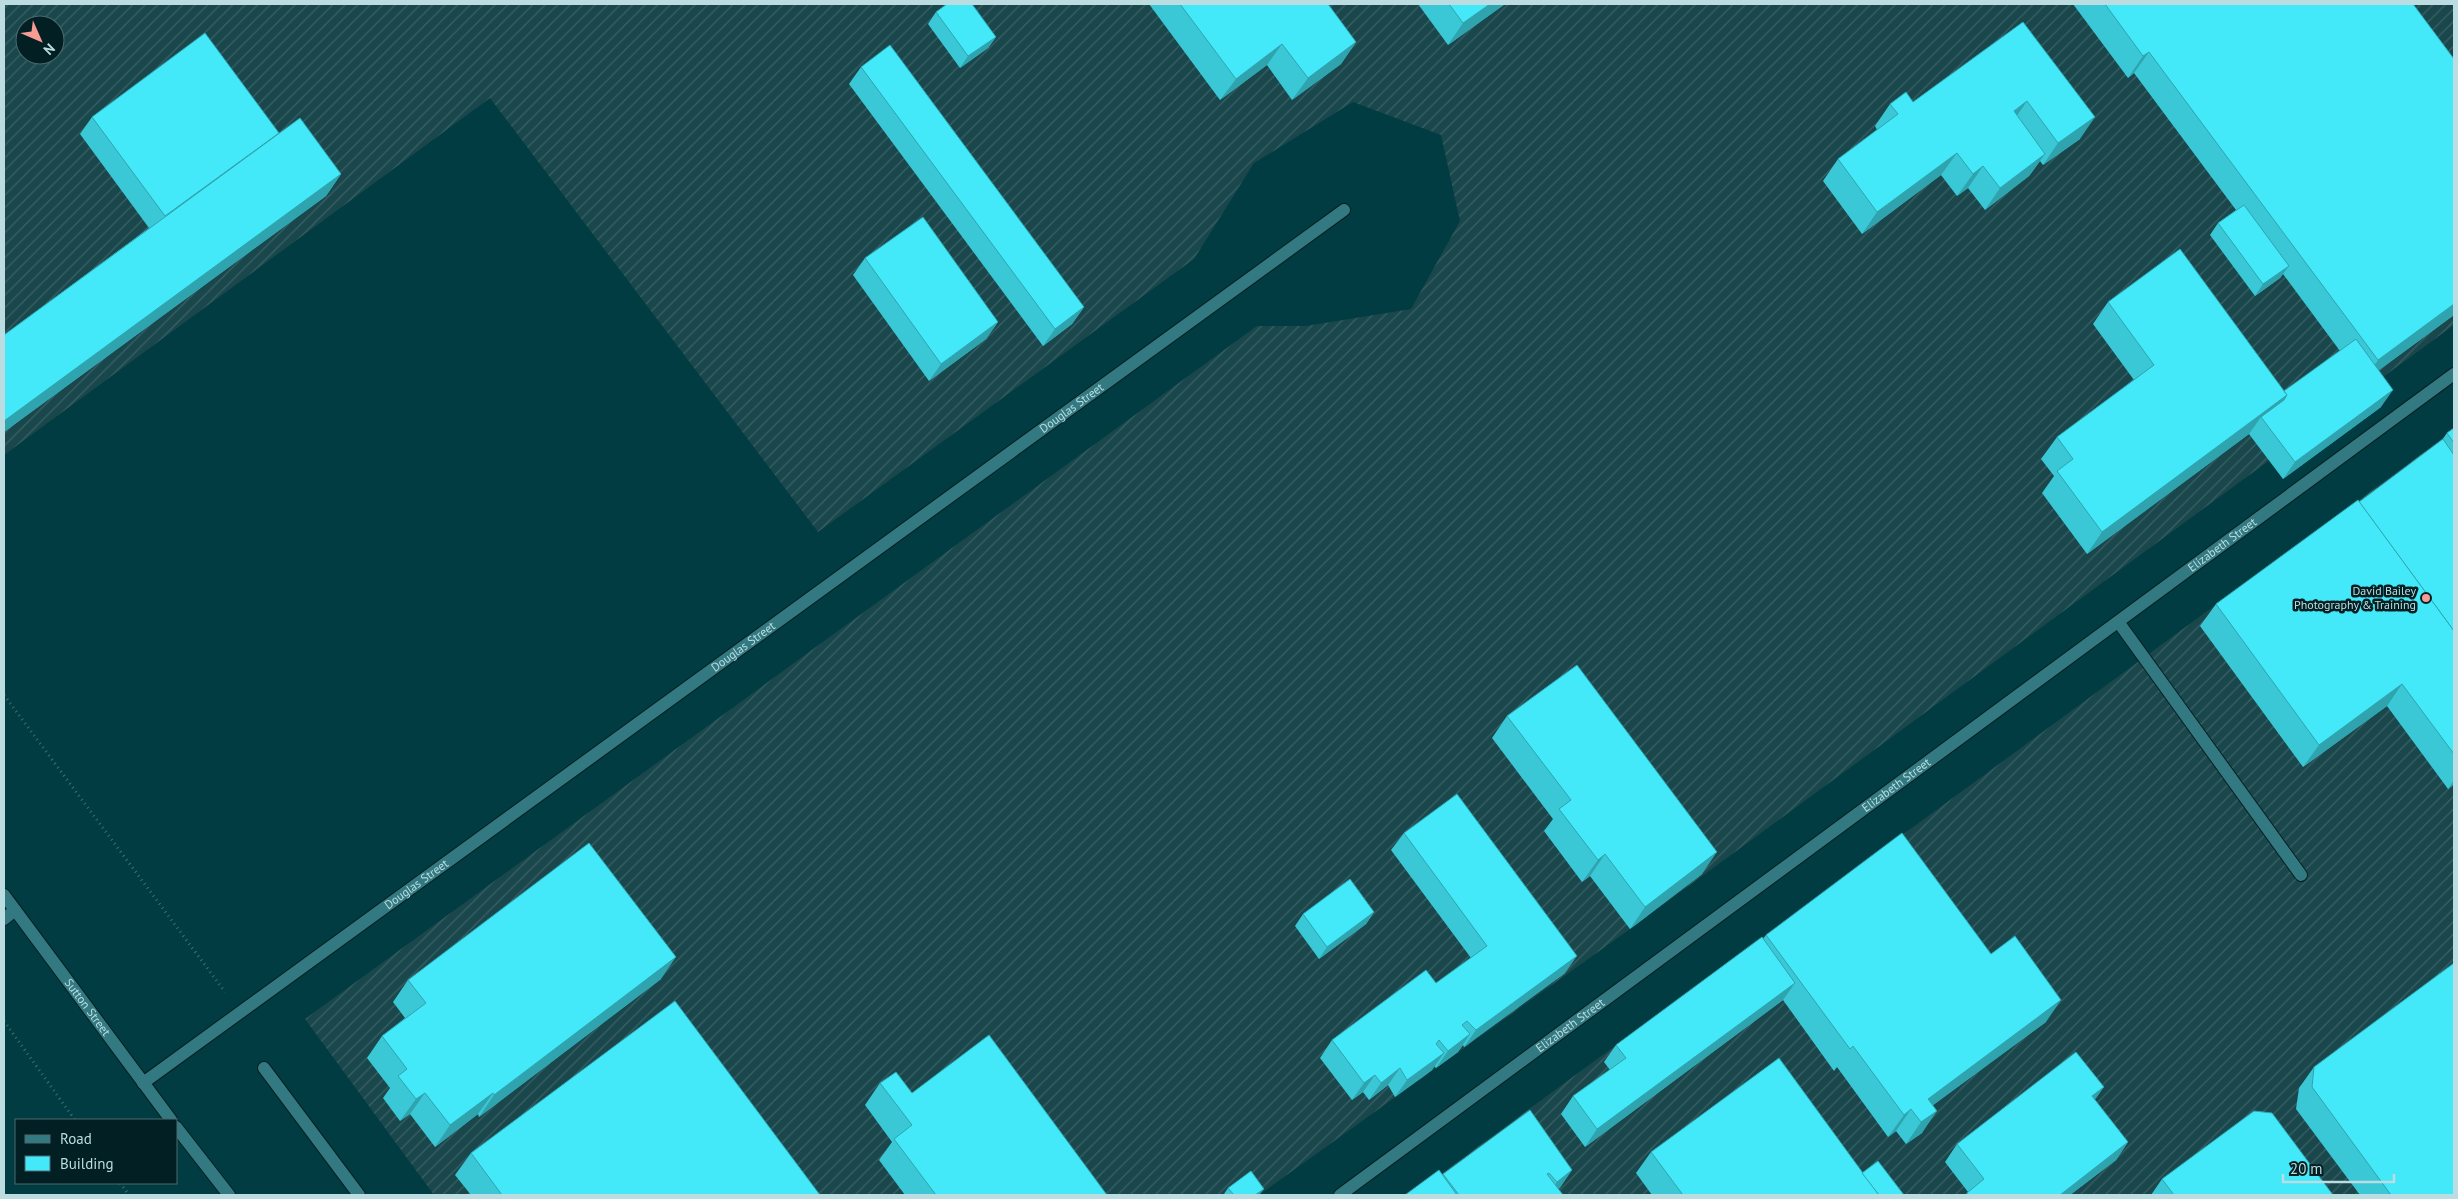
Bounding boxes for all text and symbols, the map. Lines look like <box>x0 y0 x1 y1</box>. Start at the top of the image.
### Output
north arrow <box>15 15 65 65</box>
text: N <box>40 40 59 59</box>
street label: Douglas Street <box>1036 379 1106 436</box>
street label: Elizabeth Street <box>2185 514 2259 575</box>
place label: David Bailey Photography & Training <box>2294 583 2416 612</box>
marker: David Bailey Photography & Training <box>2420 592 2432 604</box>
street label: Douglas Street <box>708 618 778 675</box>
street label: Elizabeth Street <box>1859 754 1933 815</box>
street label: Douglas Street <box>381 856 451 912</box>
street label: Sutton Street <box>62 975 114 1039</box>
street label: Elizabeth Street <box>1533 995 1607 1055</box>
legend <box>15 1119 178 1184</box>
text: Road <box>60 1129 92 1148</box>
scale bar <box>2283 1152 2394 1184</box>
text: Building <box>60 1154 114 1173</box>
text: 20 m <box>2290 1159 2323 1178</box>

